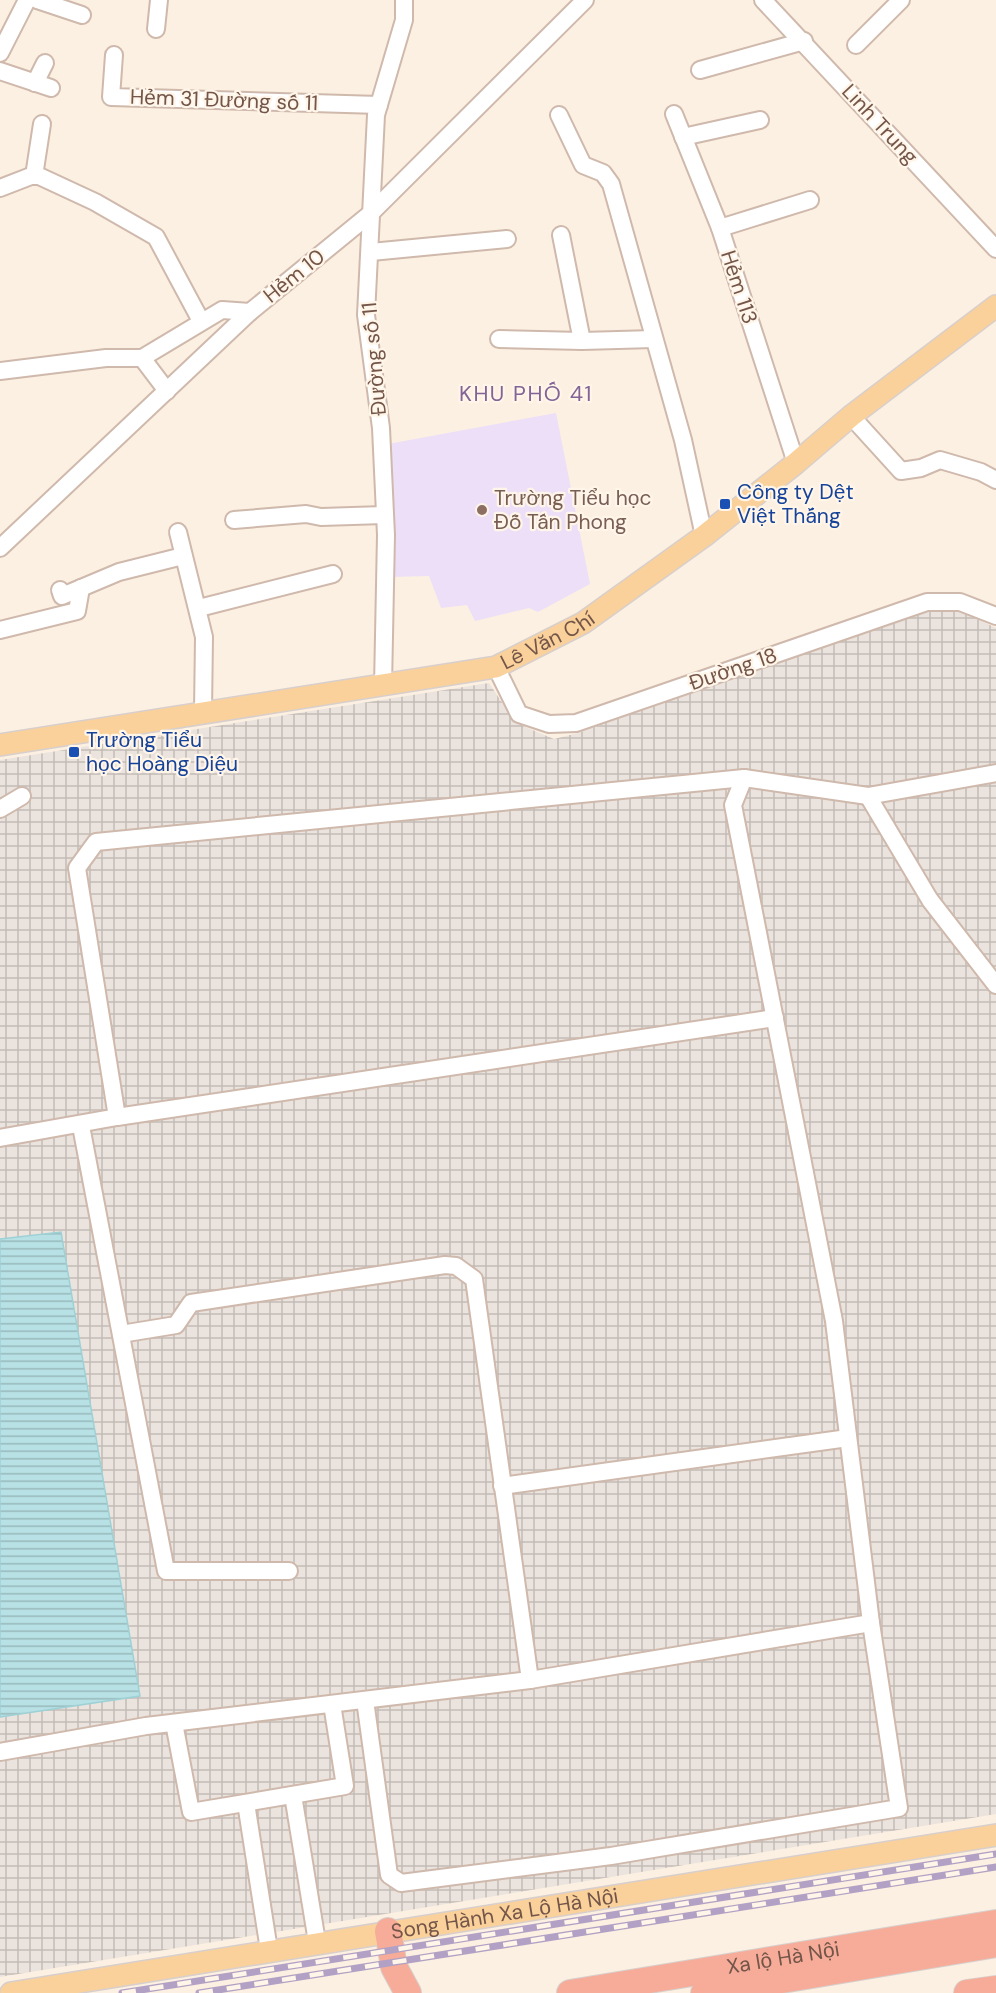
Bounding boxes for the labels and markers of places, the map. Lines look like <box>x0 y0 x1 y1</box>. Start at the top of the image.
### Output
place label: Công ty Dệt Việt Thắng <box>737 478 854 530</box>
place label: Trường Tiểu học Đỗ Tấn Phong <box>494 484 651 536</box>
marker: Công ty Dệt Việt Thắng <box>718 497 732 511</box>
marker: Trường Tiểu học Đỗ Tấn Phong <box>475 503 489 517</box>
place label: Trường Tiểu học Hoàng Diệu <box>86 726 238 778</box>
marker: Trường Tiểu học Hoàng Diệu <box>67 745 81 759</box>

